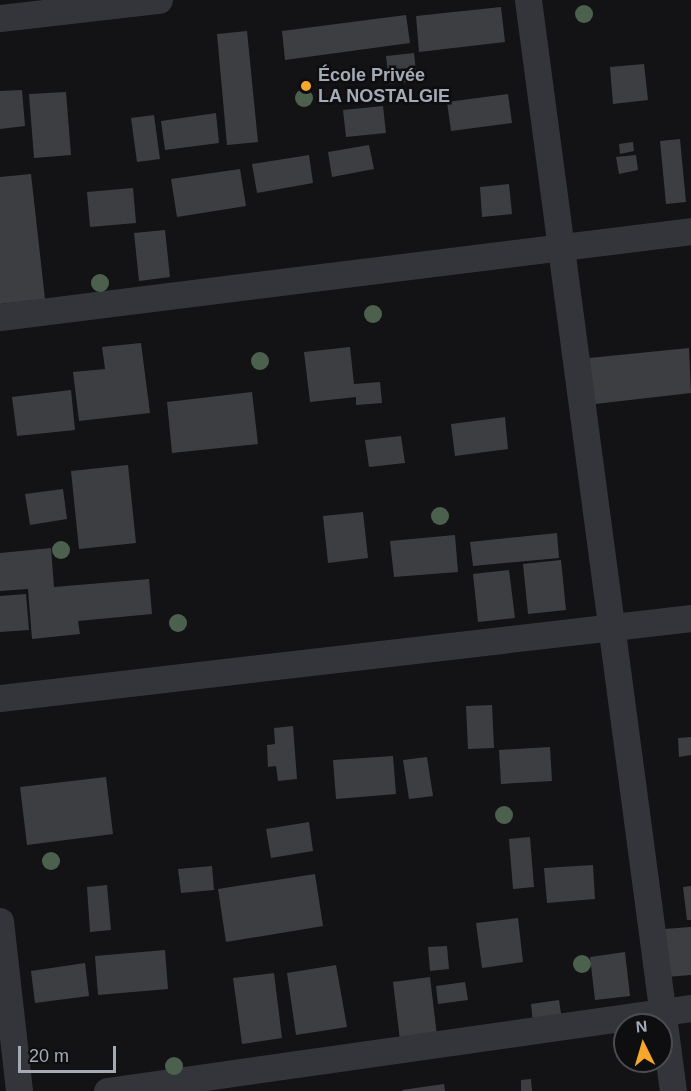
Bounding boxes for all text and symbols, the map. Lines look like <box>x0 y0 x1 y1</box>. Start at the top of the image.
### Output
place label: École Privée LA NOSTALGIE <box>318 65 451 107</box>
marker: École Privée LA NOSTALGIE <box>299 79 313 93</box>
north arrow <box>613 1013 673 1073</box>
text: N <box>635 1018 648 1036</box>
scale bar <box>21 1034 118 1072</box>
text: 20 m <box>29 1046 69 1066</box>

